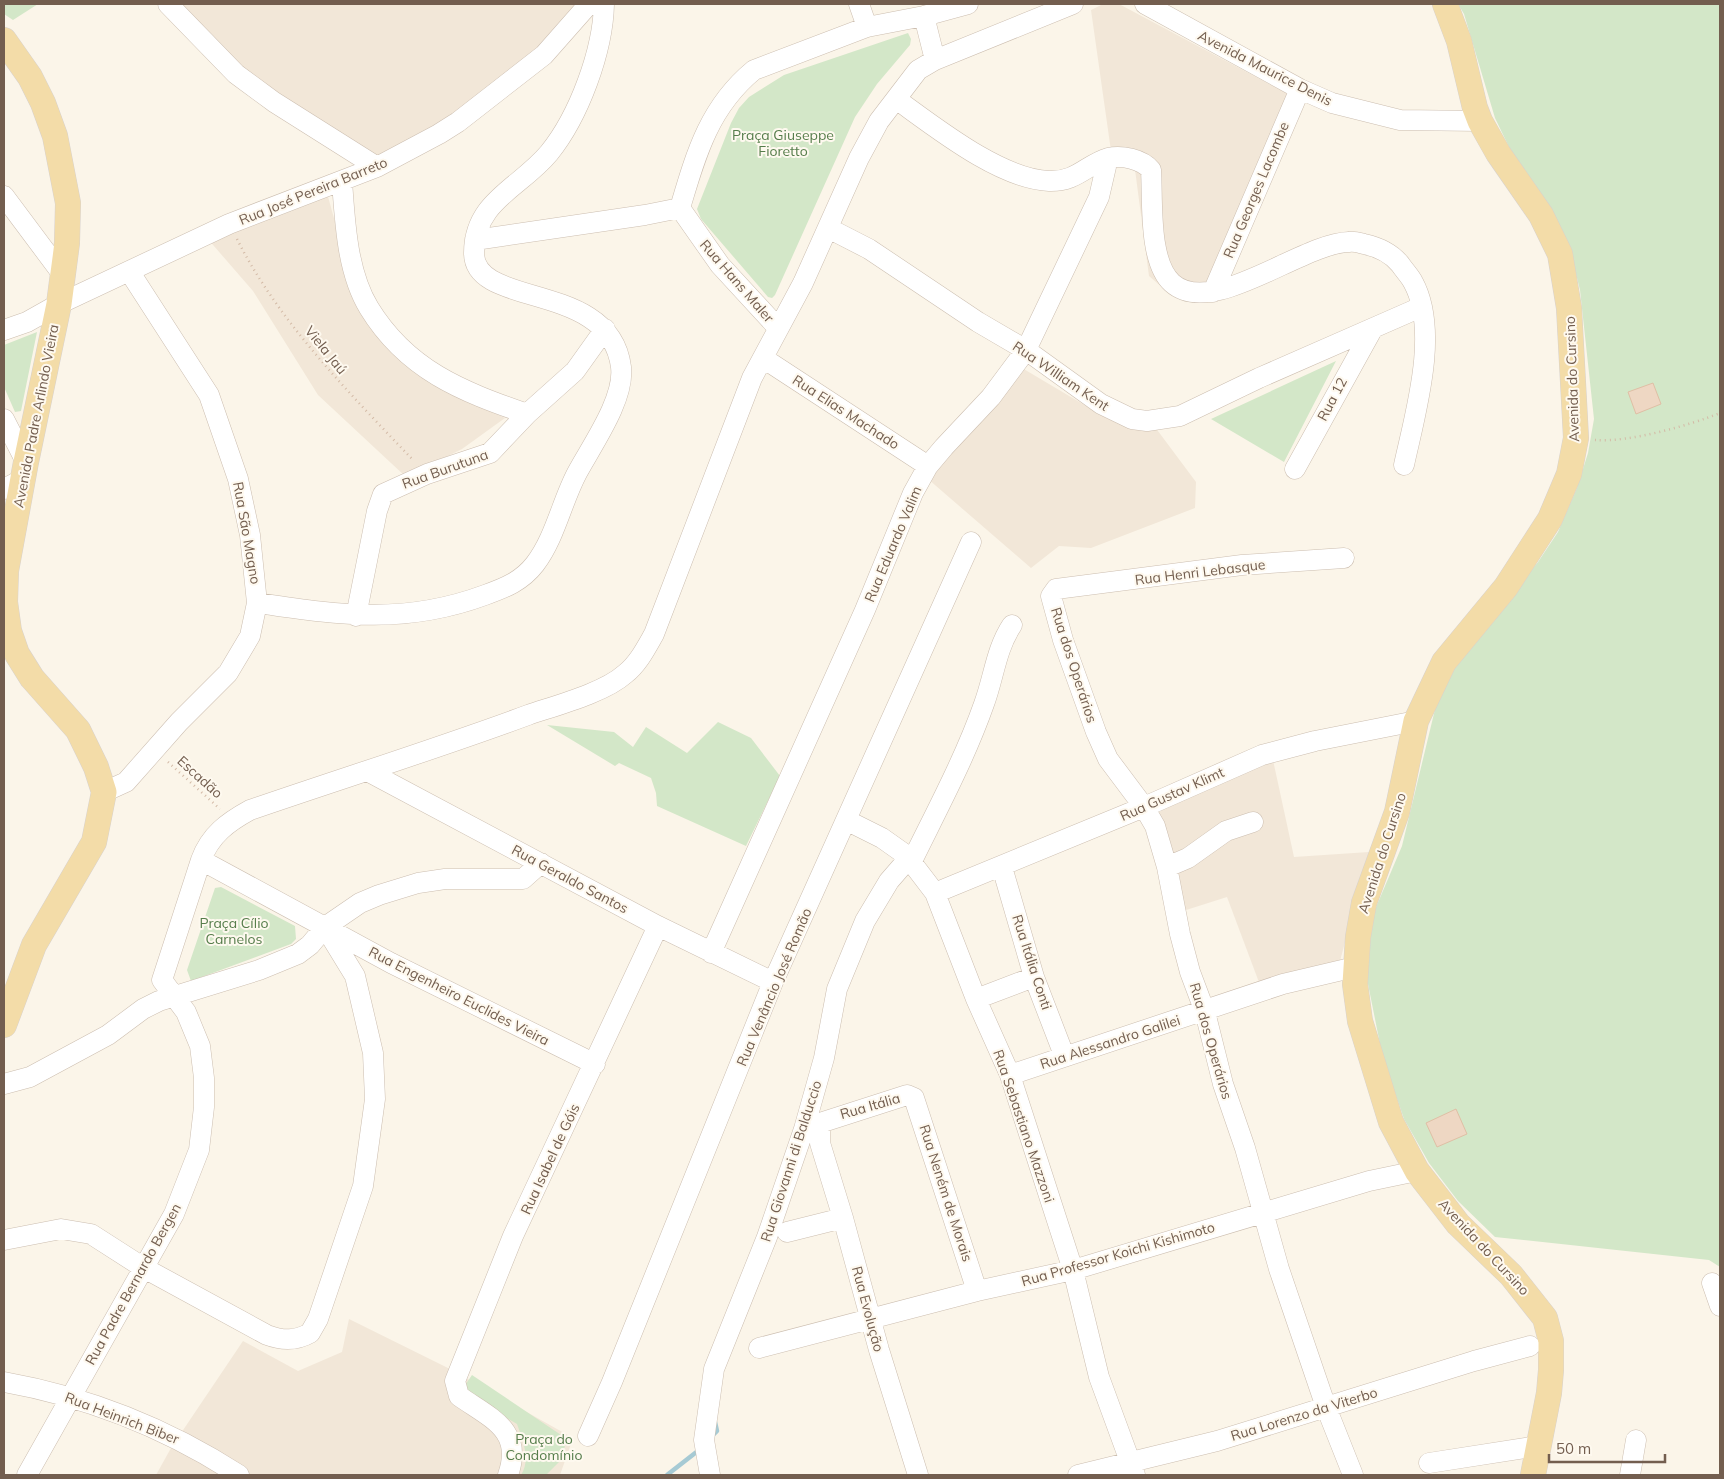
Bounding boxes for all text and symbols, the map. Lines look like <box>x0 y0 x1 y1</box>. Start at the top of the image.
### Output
street label: Avenida Maurice Denis <box>1195 26 1335 110</box>
street label: Rua Georges Lacombe <box>1219 119 1293 261</box>
park label: Praça Giuseppe Fioretto <box>732 126 834 160</box>
street label: Rua José Pereira Barreto <box>236 153 390 229</box>
street label: Rua Hans Maler <box>696 236 779 327</box>
street label: Avenida do Cursino <box>1561 316 1583 442</box>
street label: Viela Jaú <box>301 322 351 378</box>
street label: Avenida Padre Arlindo Vieira <box>9 323 63 509</box>
street label: Rua William Kent <box>1009 337 1113 415</box>
street label: Rua Elias Machado <box>789 371 903 453</box>
street label: Rua 12 <box>1313 374 1351 424</box>
street label: Rua Burutuna <box>400 445 490 493</box>
street label: Rua São Magno <box>229 480 265 586</box>
street label: Rua Eduardo Valim <box>860 483 926 605</box>
street label: Rua Henri Lebasque <box>1134 555 1266 589</box>
street label: Rua dos Operários <box>1047 605 1101 725</box>
street label: Escadão <box>173 752 227 802</box>
street label: Rua Gustav Klimt <box>1117 763 1227 825</box>
street label: Avenida do Cursino <box>1354 790 1410 916</box>
street label: Rua Geraldo Santos <box>509 841 631 917</box>
street label: Rua Venâncio José Romão <box>732 905 816 1069</box>
street label: Rua Itália Conti <box>1008 912 1056 1012</box>
park label: Praça Cílio Carnelos <box>199 914 269 948</box>
street label: Rua Engenheiro Euclides Vieira <box>366 943 552 1049</box>
street label: Rua dos Operários <box>1186 981 1236 1101</box>
street label: Rua Alessandro Galilei <box>1038 1011 1182 1073</box>
street label: Rua Sebastiano Mazzoni <box>989 1047 1059 1205</box>
street label: Rua Giovanni di Balduccio <box>756 1078 826 1244</box>
street label: Rua Itália <box>838 1089 902 1123</box>
street label: Rua Isabel de Góis <box>516 1101 584 1217</box>
street label: Rua Neném de Morais <box>915 1122 977 1264</box>
street label: Avenida do Cursino <box>1434 1195 1534 1299</box>
street label: Rua Padre Bernardo Bergen <box>81 1200 185 1368</box>
street label: Rua Professor Koichi Kishimoto <box>1019 1218 1217 1290</box>
street label: Rua Evolução <box>848 1264 888 1354</box>
street label: Rua Lorenzo da Viterbo <box>1228 1383 1380 1445</box>
street label: Rua Heinrich Biber <box>62 1388 182 1448</box>
park label: Praça do Condomínio <box>506 1430 582 1464</box>
scale bar <box>1549 1432 1665 1464</box>
text: 50 m <box>1556 1439 1591 1458</box>

